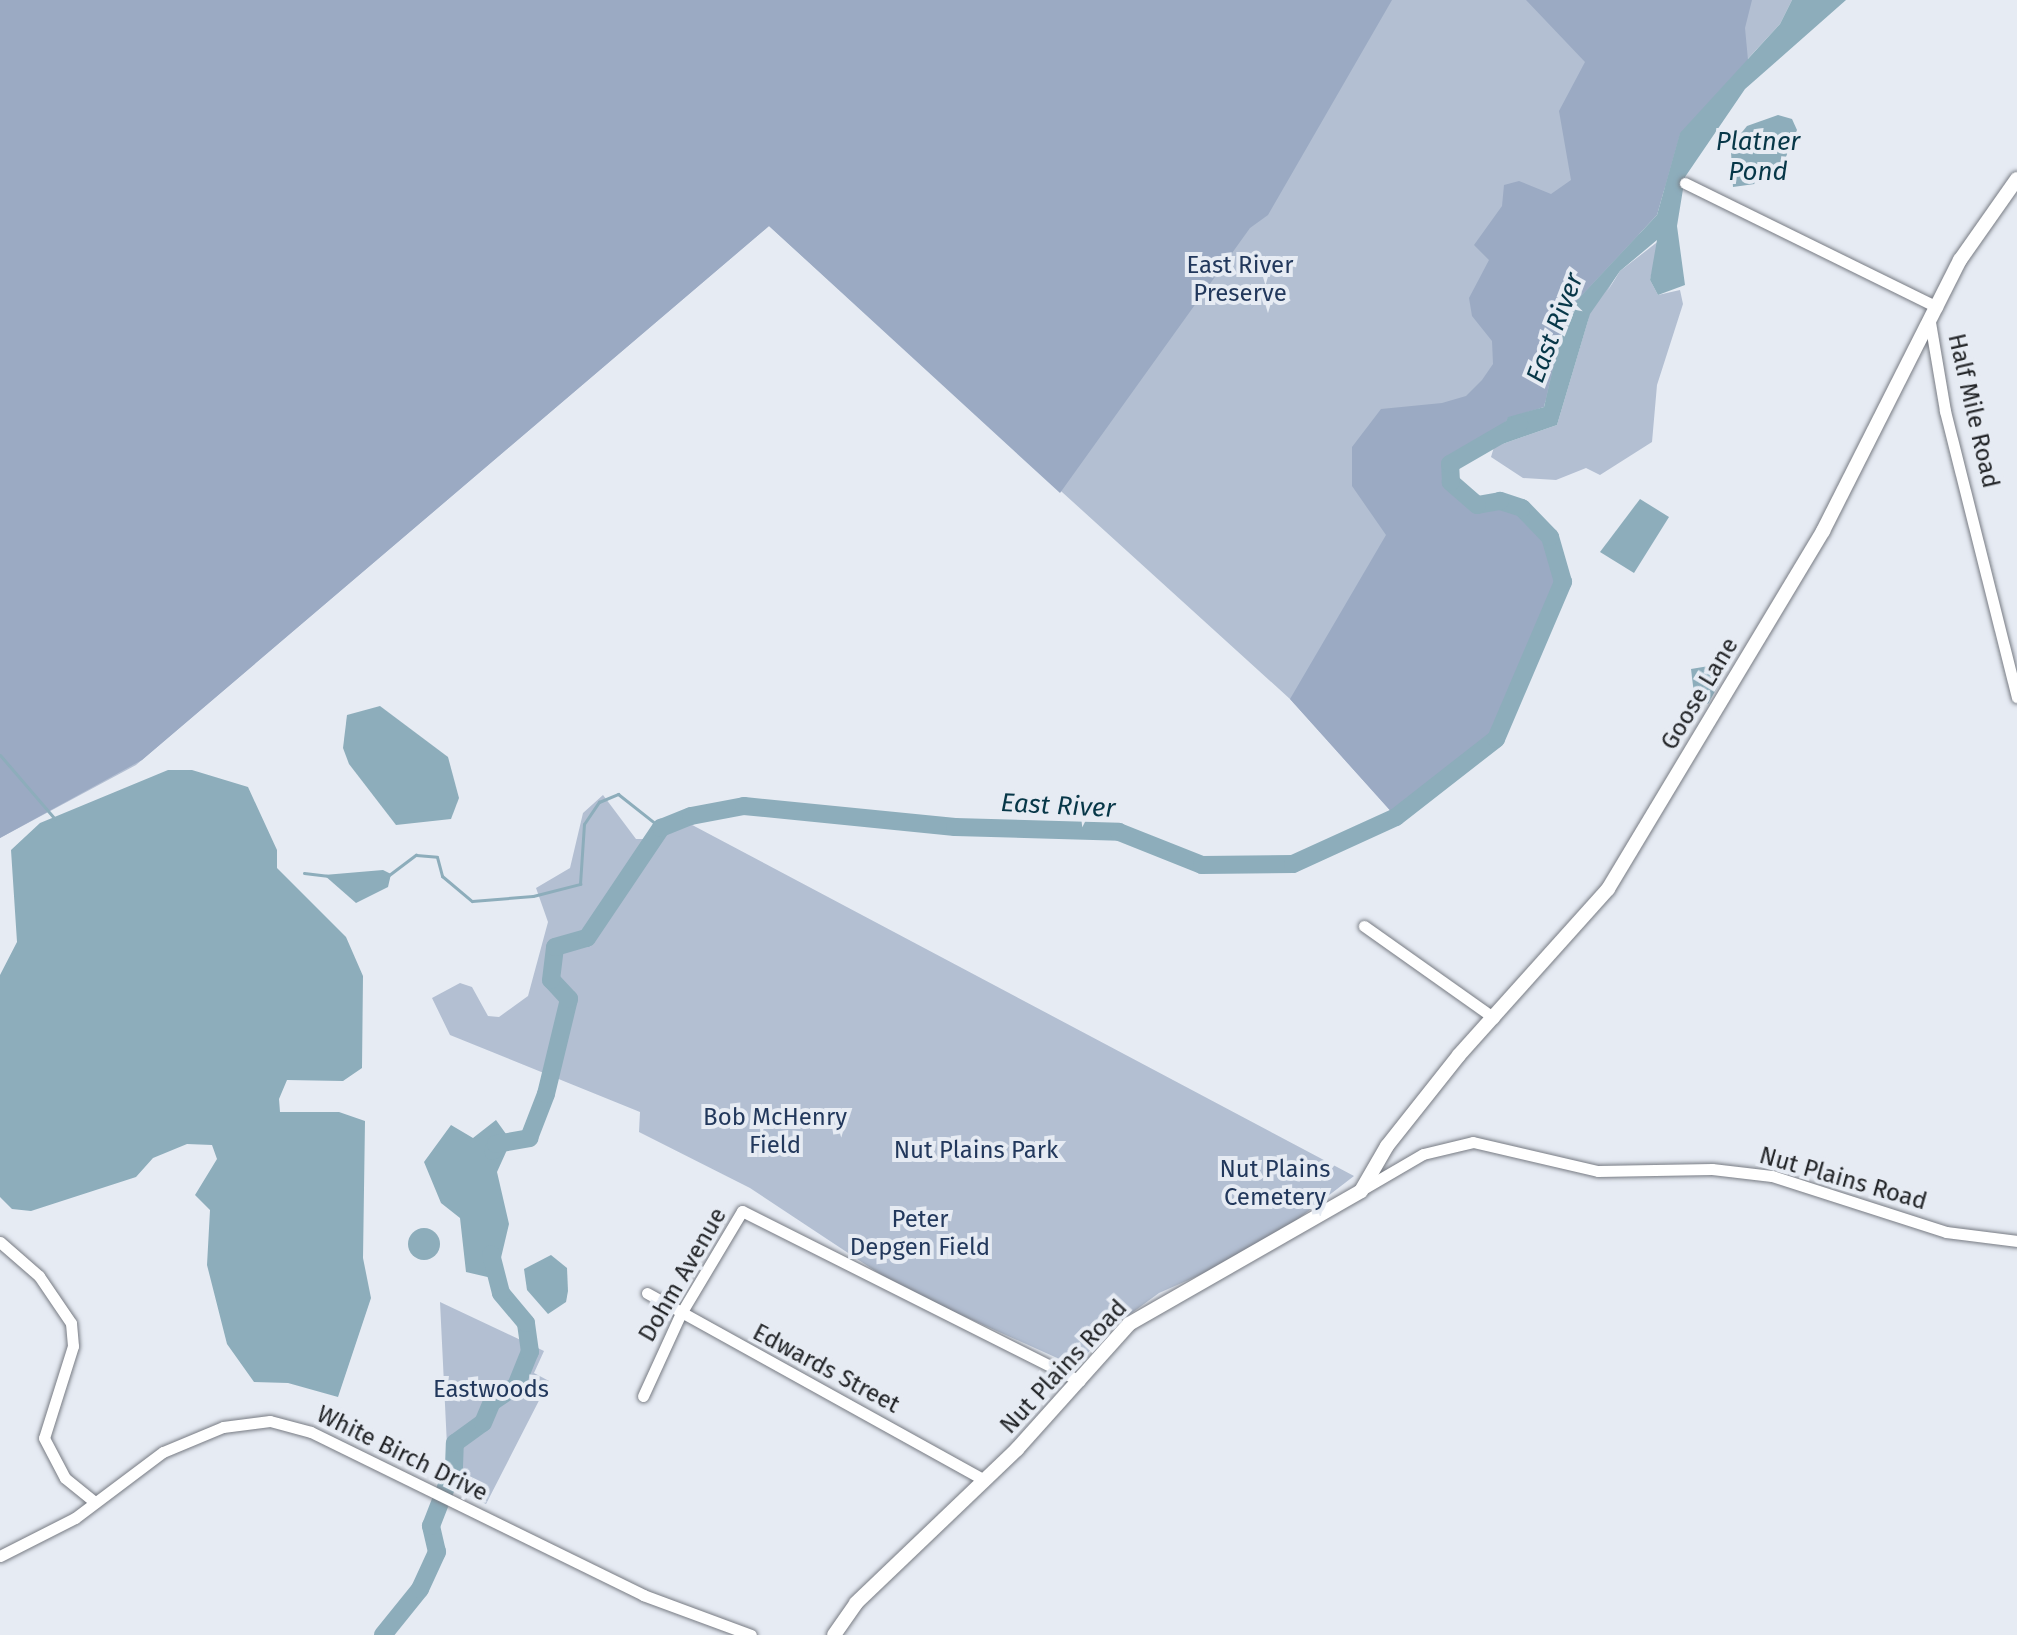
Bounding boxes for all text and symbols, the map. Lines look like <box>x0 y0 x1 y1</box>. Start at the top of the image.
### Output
water label: Platner Pond <box>1716 126 1800 188</box>
park label: East River Preserve <box>1187 252 1293 308</box>
water label: East River <box>1520 269 1590 387</box>
street label: Half Mile Road <box>1941 331 2005 491</box>
street label: Goose Lane <box>1655 633 1745 755</box>
water label: East River <box>1000 787 1116 825</box>
park label: Bob McHenry Field <box>703 1104 847 1160</box>
park label: Nut Plains Park <box>894 1137 1058 1165</box>
street label: Nut Plains Road <box>1756 1141 1930 1217</box>
park label: Nut Plains Cemetery <box>1219 1156 1331 1212</box>
street label: Dohm Avenue <box>633 1203 733 1347</box>
park label: Peter Depgen Field <box>850 1206 990 1262</box>
street label: Nut Plains Road <box>995 1294 1133 1440</box>
street label: Edwards Street <box>748 1318 904 1420</box>
park label: Eastwoods <box>433 1376 549 1404</box>
street label: White Birch Drive <box>312 1400 492 1508</box>

